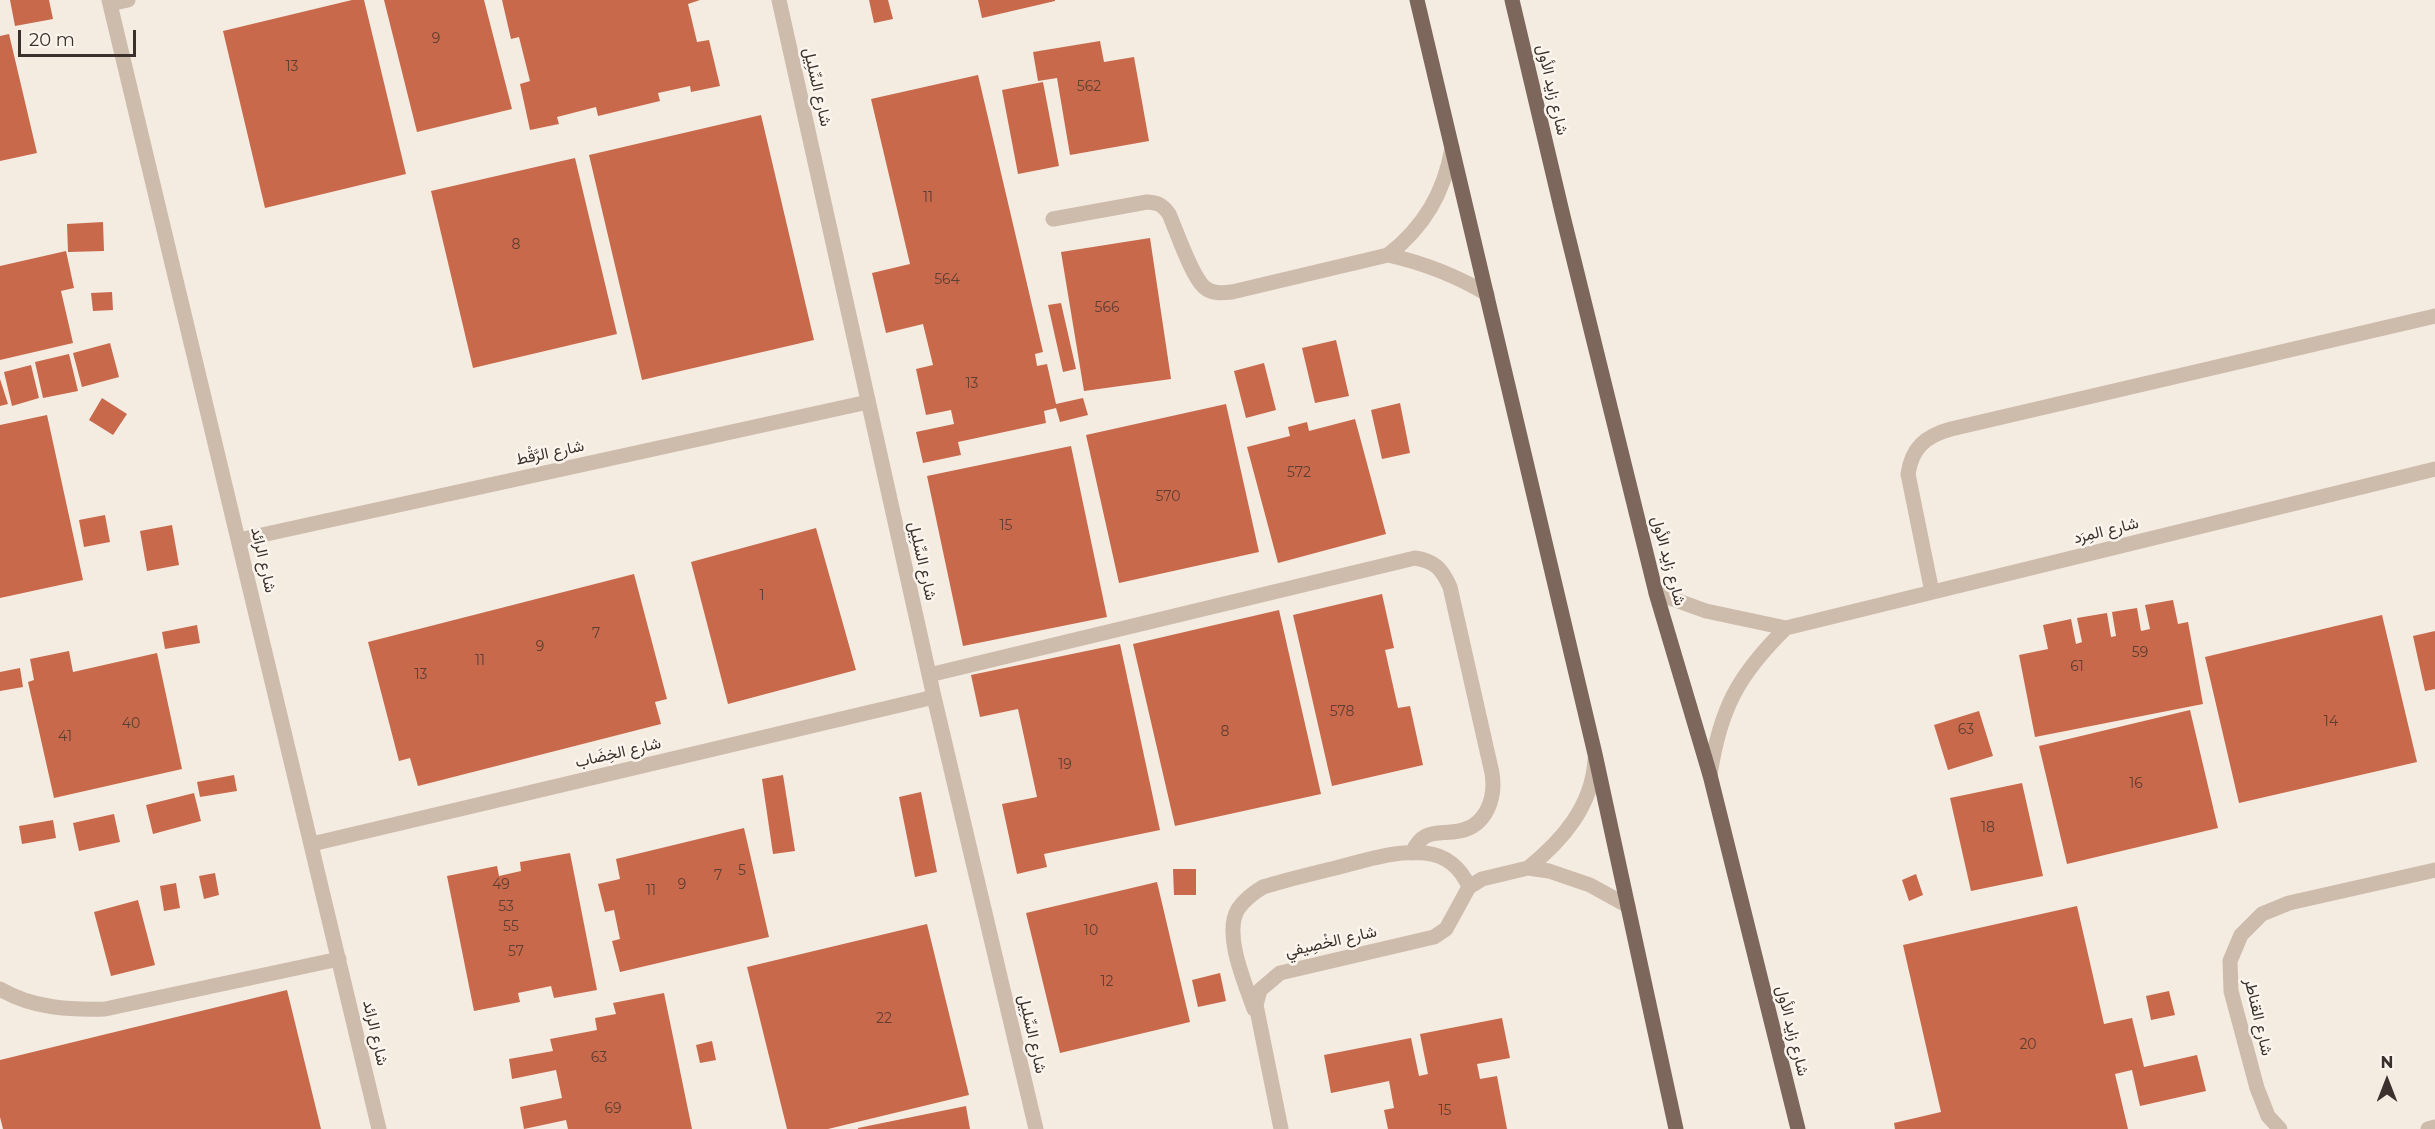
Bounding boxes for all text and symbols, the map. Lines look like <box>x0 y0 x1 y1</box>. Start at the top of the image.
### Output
scale bar <box>21 18 140 56</box>
text: 20 m <box>29 29 75 51</box>
house number: 9 <box>432 31 440 47</box>
street label: شارع زايد الأول <box>1532 43 1572 137</box>
street label: شارع السِّلِيل <box>799 46 835 128</box>
house number: 13 <box>286 59 298 75</box>
house number: 562 <box>1077 79 1101 95</box>
house number: 11 <box>923 190 933 206</box>
house number: 8 <box>512 237 520 253</box>
house number: 564 <box>934 272 960 288</box>
house number: 566 <box>1095 300 1119 316</box>
house number: 13 <box>966 376 978 392</box>
street label: شارع الرَّقْط <box>514 436 586 470</box>
house number: 572 <box>1287 465 1311 481</box>
house number: 570 <box>1156 489 1180 505</box>
street label: شارع زايد الأول <box>1647 514 1689 608</box>
street label: شارع المِرَد <box>2071 514 2141 548</box>
house number: 15 <box>1000 518 1012 534</box>
street label: شارع السِّلِيل <box>904 520 940 602</box>
street label: شارع الرائد <box>246 525 280 595</box>
house number: 1 <box>759 588 765 604</box>
house number: 7 <box>592 626 600 642</box>
house number: 9 <box>536 639 544 655</box>
house number: 59 <box>2132 645 2148 661</box>
house number: 11 <box>475 653 485 669</box>
house number: 61 <box>2070 659 2084 675</box>
house number: 13 <box>415 667 427 683</box>
house number: 578 <box>1330 704 1354 720</box>
house number: 14 <box>2324 714 2338 730</box>
house number: 40 <box>122 716 140 732</box>
house number: 63 <box>1958 722 1974 738</box>
house number: 8 <box>1221 724 1229 740</box>
house number: 41 <box>58 729 72 745</box>
street label: شارع الخِضَاب <box>573 734 663 772</box>
house number: 19 <box>1058 757 1072 773</box>
house number: 16 <box>2129 776 2143 792</box>
house number: 18 <box>1981 820 1995 836</box>
house number: 5 <box>738 863 746 879</box>
house number: 7 <box>714 868 722 884</box>
house number: 49 <box>492 877 510 893</box>
house number: 9 <box>678 877 686 893</box>
house number: 11 <box>646 883 656 899</box>
house number: 53 <box>498 899 514 915</box>
house number: 55 <box>503 919 519 935</box>
street label: شارع الخْصِيفي <box>1283 922 1379 962</box>
house number: 10 <box>1084 923 1098 939</box>
house number: 57 <box>508 944 524 960</box>
house number: 12 <box>1100 974 1114 990</box>
street label: شارع القناطر <box>2240 976 2276 1058</box>
street label: شارع زايد الأول <box>1772 984 1812 1078</box>
street label: شارع السِّلِيل <box>1014 993 1050 1075</box>
street label: شارع الرائد <box>358 998 392 1068</box>
house number: 22 <box>876 1011 892 1027</box>
house number: 20 <box>2019 1037 2037 1053</box>
house number: 63 <box>591 1050 607 1066</box>
north arrow <box>2357 1051 2417 1111</box>
text: N <box>2381 1053 2393 1072</box>
house number: 69 <box>604 1101 622 1117</box>
house number: 15 <box>1439 1103 1451 1119</box>

